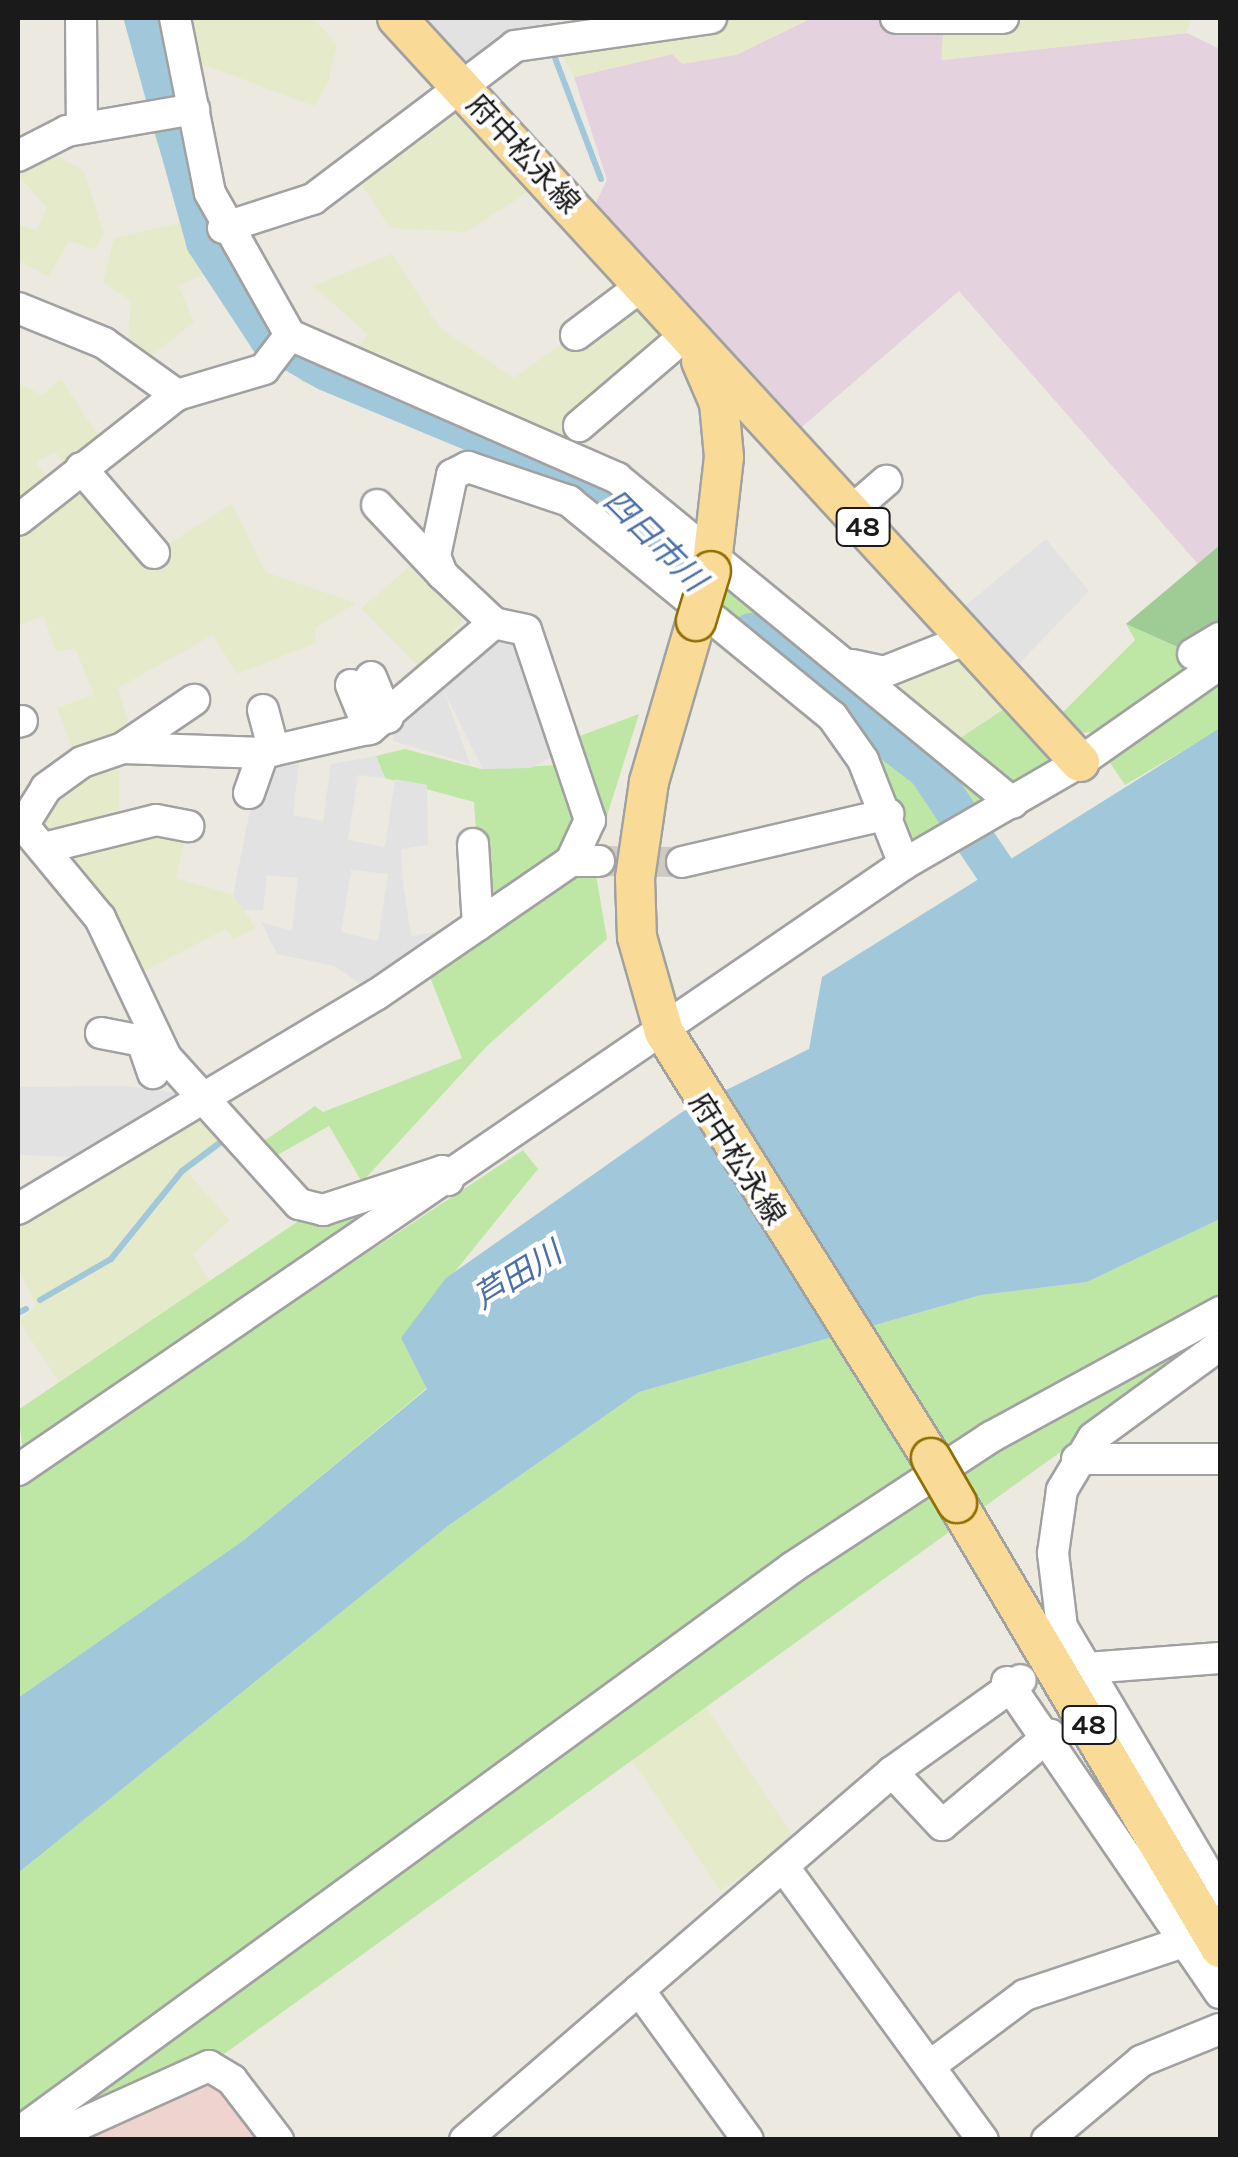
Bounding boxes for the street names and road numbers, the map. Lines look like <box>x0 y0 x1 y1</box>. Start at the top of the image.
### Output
street label: 府中松永線 <box>459 87 587 221</box>
road number: 48 <box>836 504 890 550</box>
street label: 府中松永線 <box>681 1086 793 1232</box>
road number: 48 <box>1062 1702 1116 1748</box>

